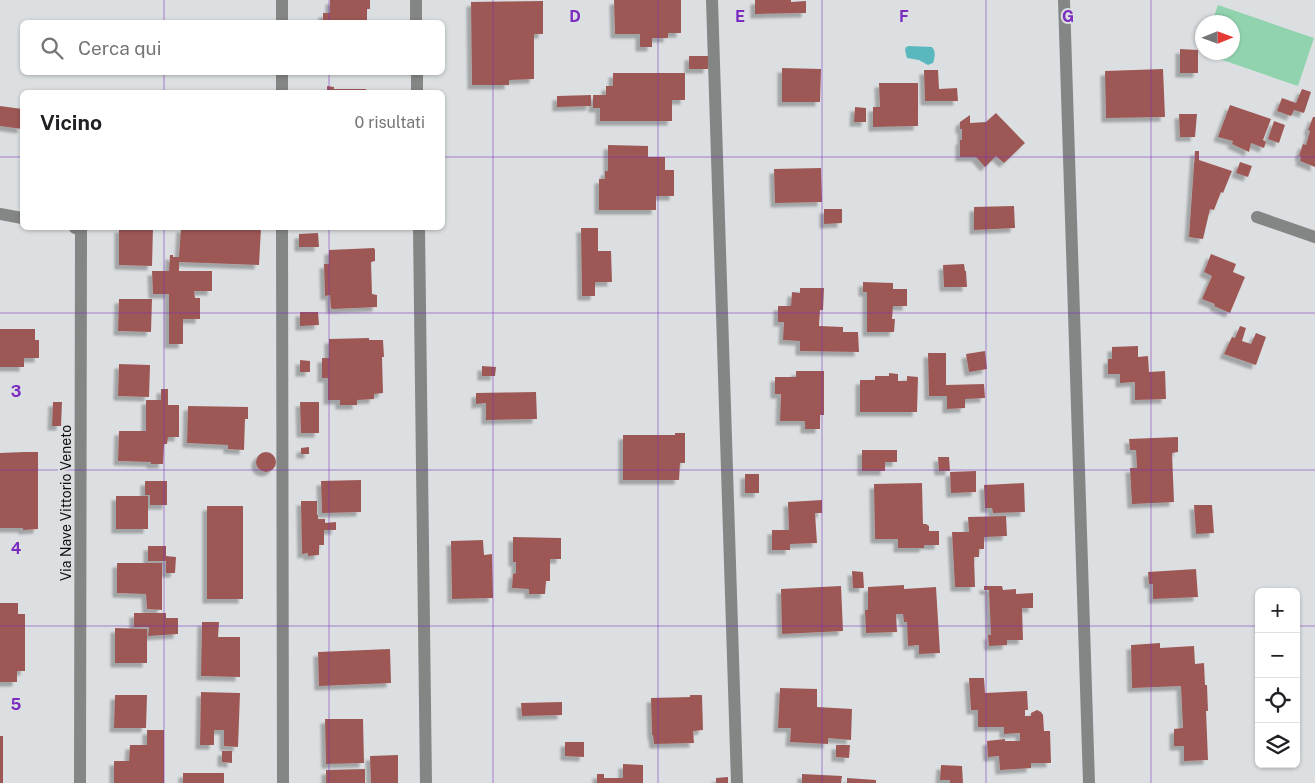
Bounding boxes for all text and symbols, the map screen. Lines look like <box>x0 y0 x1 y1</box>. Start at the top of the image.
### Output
text: D <box>569 7 581 26</box>
text: E <box>735 7 745 26</box>
text: F <box>899 7 909 26</box>
text: G <box>1062 7 1074 26</box>
north arrow <box>1195 15 1240 60</box>
search box <box>20 20 445 75</box>
icon: search <box>38 34 66 62</box>
text: Cerca qui <box>78 37 161 59</box>
text: Vicino <box>40 110 102 135</box>
text: 0 risultati <box>355 113 425 132</box>
text: 3 <box>11 382 21 401</box>
street label: Via Nave Vittorio Veneto <box>58 425 74 581</box>
text: 4 <box>11 539 22 558</box>
map controls <box>1255 588 1300 768</box>
button: + <box>1255 588 1300 633</box>
button: − <box>1255 633 1300 678</box>
button: locate <box>1255 678 1300 723</box>
text: 5 <box>11 695 22 714</box>
button: layers <box>1255 723 1300 768</box>

